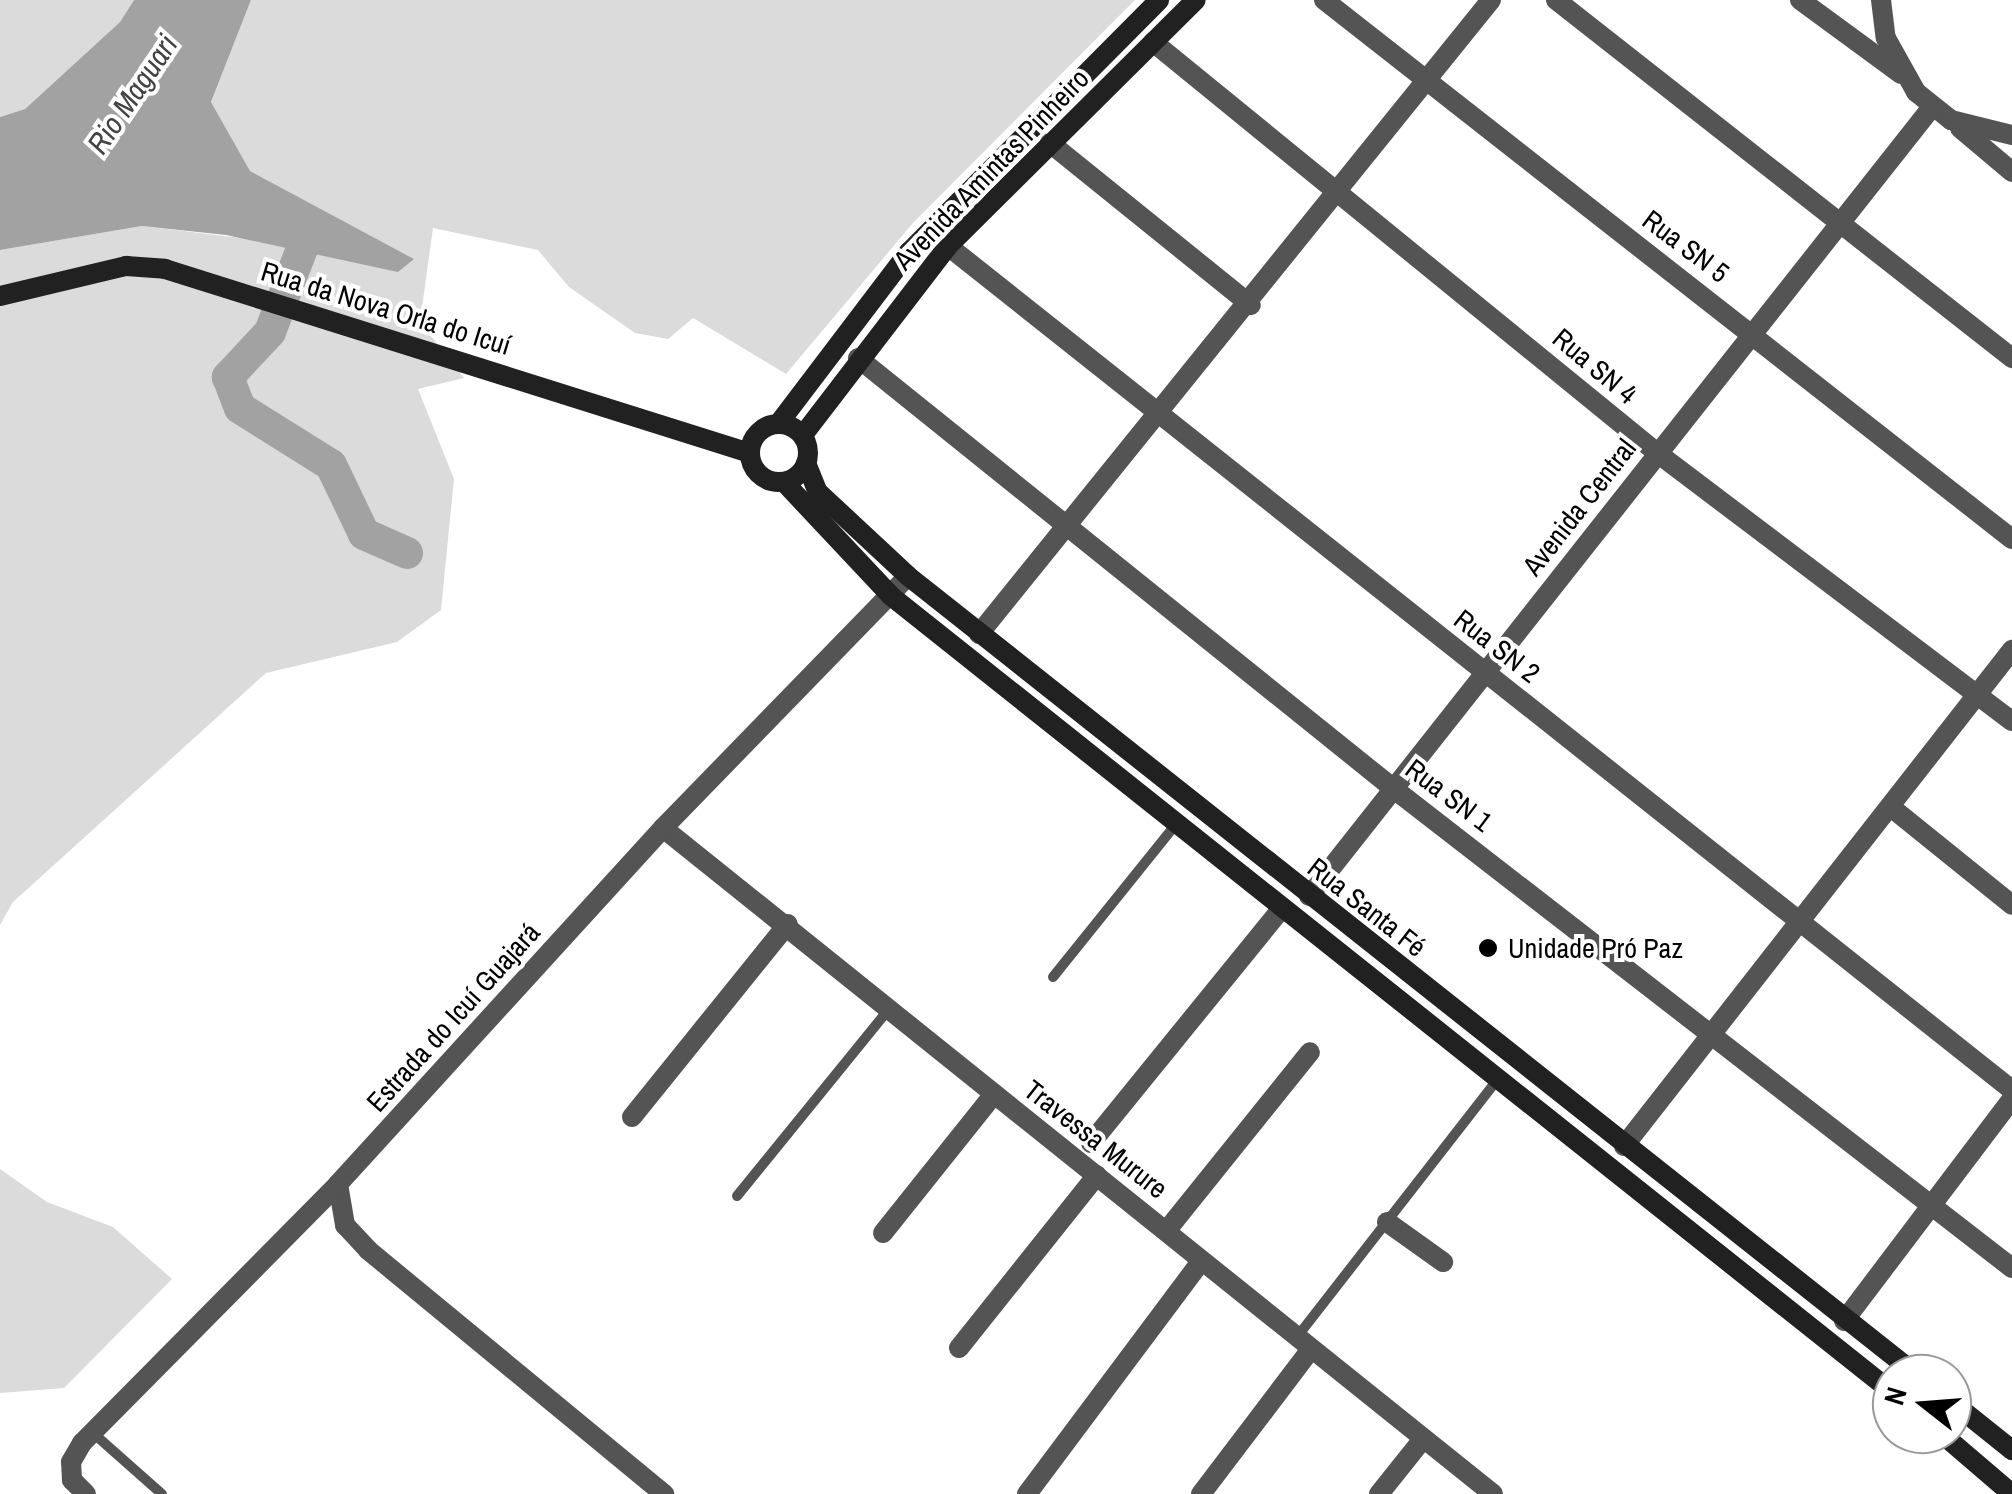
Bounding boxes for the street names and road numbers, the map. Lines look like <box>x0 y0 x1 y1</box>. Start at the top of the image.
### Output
street label: Avenida Amintas Pinheiro <box>886 61 1096 277</box>
street label: Rua SN 5 <box>1636 203 1736 289</box>
street label: Rua da Nova Orla do Icuí <box>257 254 515 362</box>
street label: Rua SN 4 <box>1546 321 1644 411</box>
street label: Avenida Central <box>1515 432 1643 582</box>
street label: Rua SN 2 <box>1447 602 1547 690</box>
street label: Rua SN 1 <box>1399 752 1499 838</box>
street label: Rua Santa Fé <box>1301 850 1433 964</box>
street label: Estrada do Icuí Guajará <box>359 916 547 1118</box>
street label: Travessa Murure <box>1018 1073 1174 1205</box>

